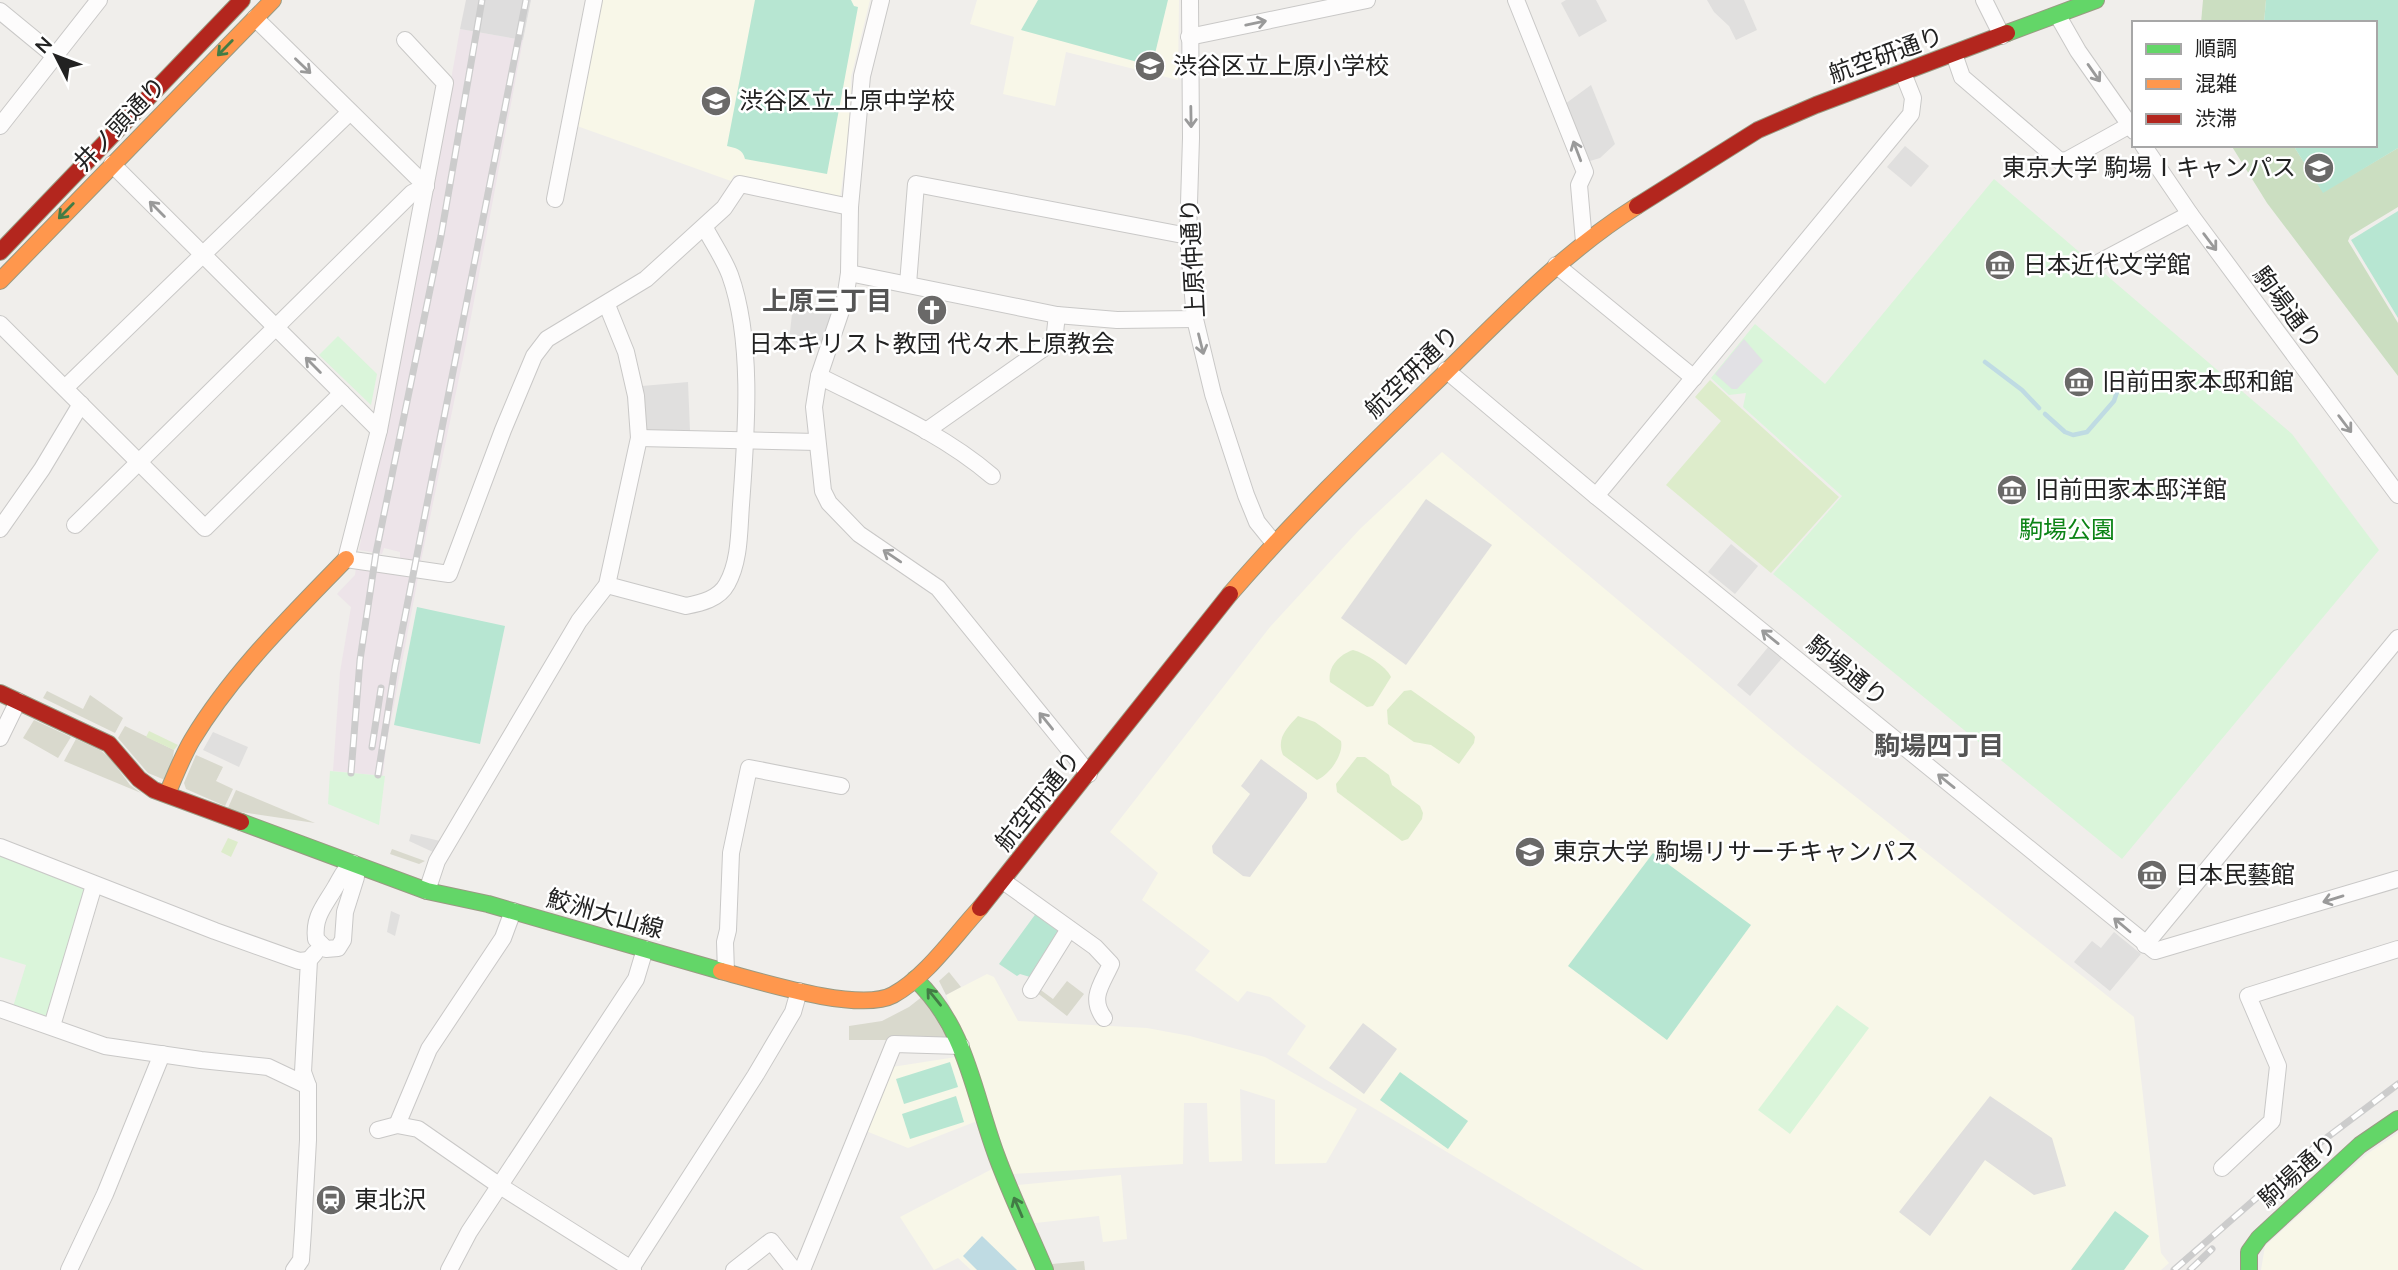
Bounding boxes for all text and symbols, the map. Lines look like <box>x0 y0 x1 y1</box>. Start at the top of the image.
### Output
one-way arrow <box>1244 16 1267 30</box>
street label: 航空研通り <box>1824 19 1947 89</box>
north arrow <box>21 21 91 91</box>
legend <box>2132 21 2377 147</box>
text: N <box>30 31 57 58</box>
text: 順調 <box>2195 35 2237 61</box>
one-way arrow <box>217 40 234 57</box>
school or university icon: 渋谷区立上原小学校 <box>1133 49 1167 83</box>
place label: 渋谷区立上原小学校 <box>1173 50 1389 80</box>
one-way arrow <box>295 57 312 74</box>
one-way arrow <box>2087 63 2101 82</box>
street label: 井ノ頭通り <box>67 70 172 177</box>
text: 混雑 <box>2195 70 2237 96</box>
school or university icon: 渋谷区立上原中学校 <box>699 84 733 118</box>
place label: 渋谷区立上原中学校 <box>739 85 955 115</box>
one-way arrow <box>1184 105 1198 128</box>
text: 渋滞 <box>2195 105 2237 131</box>
one-way arrow <box>1570 141 1582 163</box>
school or university icon: 東京大学 駒場Ⅰキャンパス <box>2302 151 2336 185</box>
place label: 東京大学 駒場Ⅰキャンパス <box>2002 152 2296 182</box>
street label: 上原仲通り <box>1174 197 1210 319</box>
one-way arrow <box>149 201 166 218</box>
one-way arrow <box>58 203 75 220</box>
one-way arrow <box>2203 232 2217 251</box>
museum icon: 日本近代文学館 <box>1983 248 2017 282</box>
place label: 日本近代文学館 <box>2023 249 2191 279</box>
street label: 駒場通り <box>2247 260 2329 355</box>
district label: 上原三丁目 <box>762 284 892 317</box>
church icon: 日本キリスト教団 代々木上原教会 <box>915 293 949 327</box>
street label: 航空研通り <box>1358 319 1465 424</box>
place label: 日本キリスト教団 代々木上原教会 <box>749 328 1115 358</box>
one-way arrow <box>1195 332 1208 355</box>
one-way arrow <box>305 357 322 374</box>
museum icon: 旧前田家本邸和館 <box>2062 365 2096 399</box>
place label: 旧前田家本邸和館 <box>2102 366 2294 396</box>
one-way arrow <box>2338 415 2353 433</box>
museum icon: 旧前田家本邸洋館 <box>1995 473 2029 507</box>
place label: 旧前田家本邸洋館 <box>2035 474 2227 504</box>
park label: 駒場公園 <box>2019 514 2115 544</box>
one-way arrow <box>883 549 902 563</box>
street label: 駒場通り <box>1801 628 1894 712</box>
one-way arrow <box>1761 629 1779 645</box>
one-way arrow <box>1039 712 1054 730</box>
district label: 駒場四丁目 <box>1874 729 2004 762</box>
street label: 航空研通り <box>988 744 1087 856</box>
one-way arrow <box>1938 773 1956 788</box>
school or university icon: 東京大学 駒場リサーチキャンパス <box>1513 835 1547 869</box>
place label: 東京大学 駒場リサーチキャンパス <box>1553 836 1919 866</box>
museum icon: 日本民藝館 <box>2135 858 2169 892</box>
place label: 日本民藝館 <box>2175 859 2295 889</box>
street label: 鮫洲大山線 <box>543 882 667 944</box>
one-way arrow <box>2322 893 2344 906</box>
one-way arrow <box>2113 918 2131 933</box>
one-way arrow <box>927 988 943 1006</box>
street label: 駒場通り <box>2252 1127 2343 1214</box>
station icon: 東北沢 <box>314 1183 348 1217</box>
place label: 東北沢 <box>354 1184 426 1214</box>
one-way arrow <box>1011 1197 1024 1218</box>

